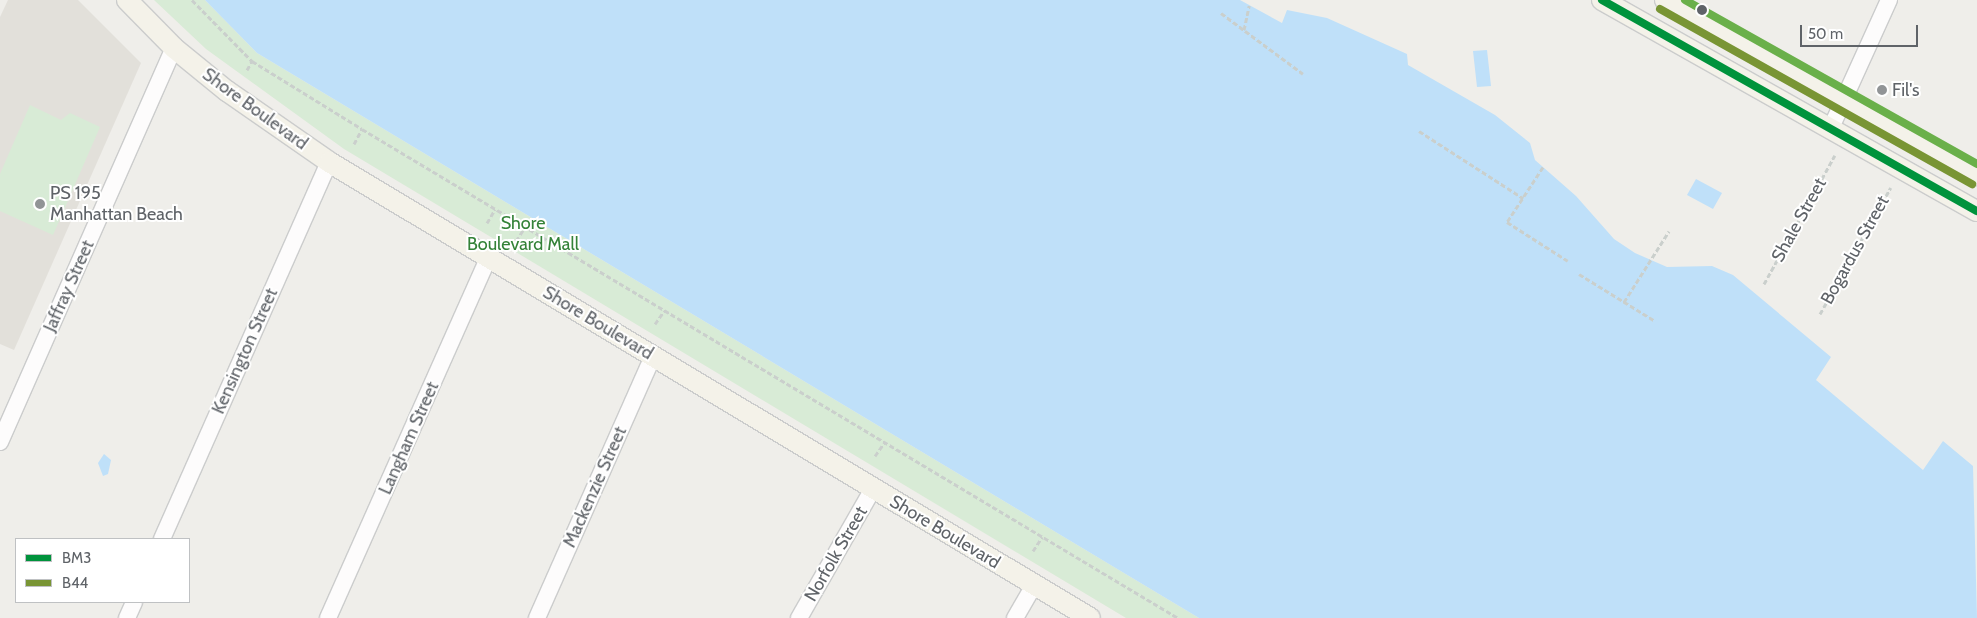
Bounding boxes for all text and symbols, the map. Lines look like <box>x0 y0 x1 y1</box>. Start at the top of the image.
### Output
unlabelled marker <box>1697 5 1707 15</box>
scale bar <box>1802 15 1920 47</box>
text: 50 m <box>1808 25 1843 43</box>
street label: Shore Boulevard <box>198 64 312 154</box>
place label: Fil's <box>1892 79 1920 101</box>
marker: Fil's <box>1876 84 1888 96</box>
street label: Shale Street <box>1767 174 1831 266</box>
place label: PS 195 Manhattan Beach <box>50 183 183 225</box>
street label: Bogardus Street <box>1816 192 1894 308</box>
marker: PS 195 Manhattan Beach <box>34 198 46 210</box>
park label: Shore Boulevard Mall <box>467 213 579 255</box>
street label: Jaffray Street <box>39 237 99 335</box>
street label: Shore Boulevard <box>539 282 657 364</box>
street label: Kensington Street <box>208 285 282 417</box>
street label: Langham Street <box>374 378 444 498</box>
street label: Mackenzie Street <box>559 423 631 551</box>
street label: Shore Boulevard <box>886 491 1004 573</box>
street label: Norfolk Street <box>800 503 872 605</box>
legend <box>15 538 190 603</box>
text: BM3 <box>62 549 91 567</box>
text: B44 <box>62 574 88 592</box>

